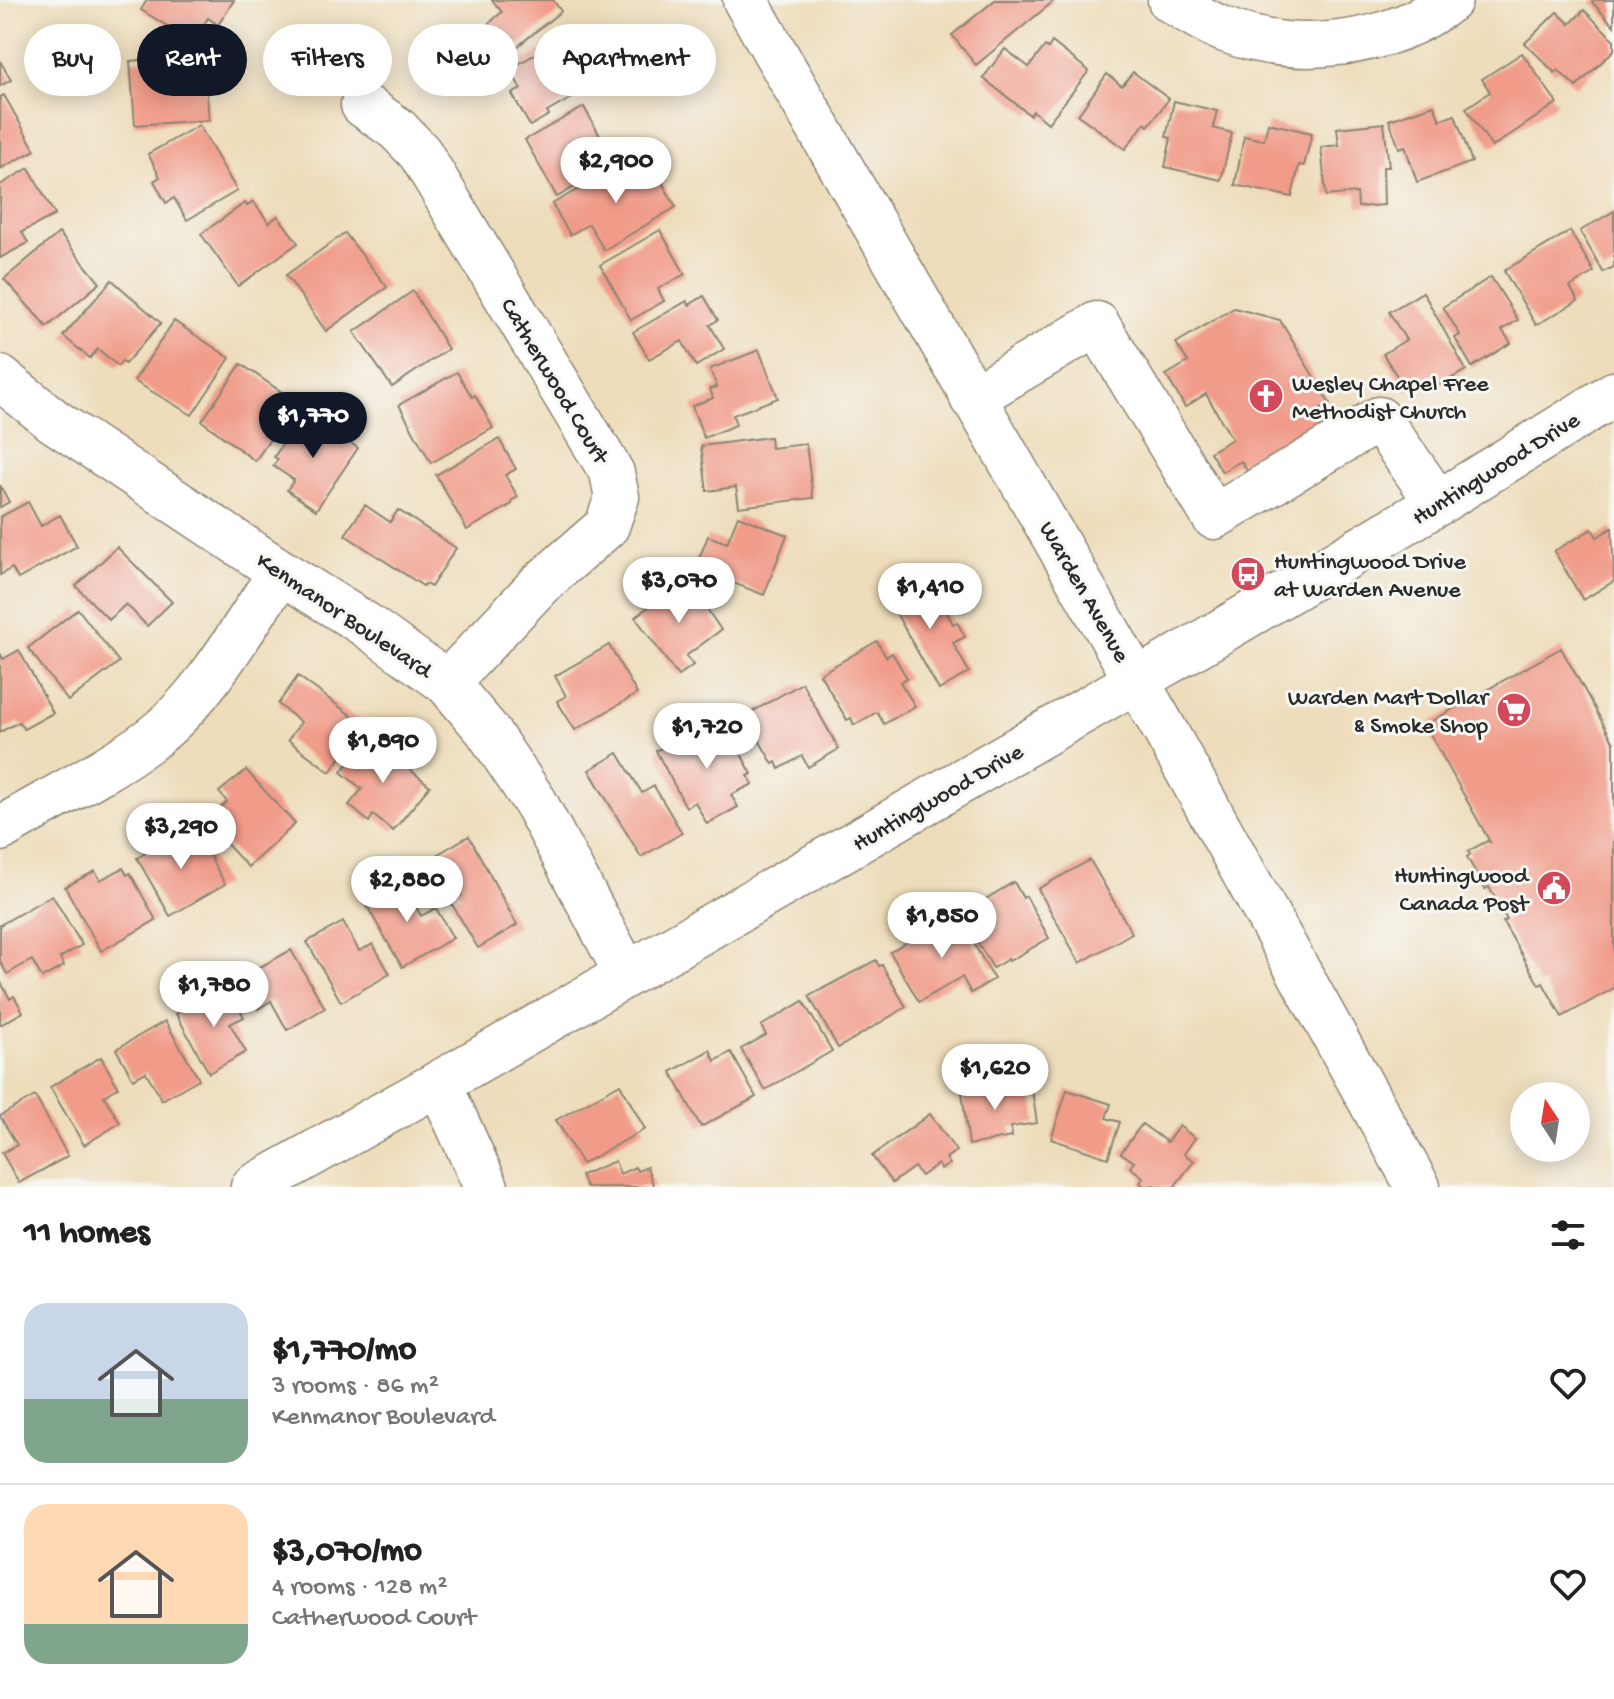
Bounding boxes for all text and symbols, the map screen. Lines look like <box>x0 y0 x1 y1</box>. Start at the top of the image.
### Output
chip: Buy <box>24 24 121 96</box>
chip: Rent <box>137 24 247 96</box>
chip: Filters <box>263 24 392 96</box>
chip: New <box>408 24 518 96</box>
chip: Apartment <box>534 24 716 96</box>
pin: $2,900 <box>551 137 681 205</box>
text: $2,900 <box>578 147 654 178</box>
street label: Catherwood Court <box>492 294 615 472</box>
place label: Wesley Chapel Free Methodist Church <box>1292 371 1489 428</box>
church icon: Wesley Chapel Free Methodist Church <box>1247 377 1285 415</box>
pin: $1,770 <box>248 392 378 460</box>
text: $1,770 <box>277 402 349 433</box>
street label: Huntingwood Drive <box>1408 406 1586 533</box>
street label: Warden Avenue <box>1031 517 1135 669</box>
street label: Kenmanor Boulevard <box>250 547 438 687</box>
place label: Huntingwood Drive at Warden Avenue <box>1274 549 1467 606</box>
bus stop icon: Huntingwood Drive at Warden Avenue <box>1229 555 1267 593</box>
pin: $3,070 <box>614 557 744 625</box>
pin: $1,410 <box>865 563 995 631</box>
text: $3,070 <box>641 567 717 598</box>
text: $1,410 <box>896 573 964 604</box>
place label: Warden Mart Dollar & Smoke Shop <box>1288 685 1491 742</box>
supermarket icon: Warden Mart Dollar & Smoke Shop <box>1495 691 1533 729</box>
pin: $1,720 <box>642 703 772 771</box>
text: $1,720 <box>671 713 743 744</box>
pin: $1,890 <box>318 717 448 785</box>
text: $1,890 <box>347 727 419 758</box>
street label: Huntingwood Drive <box>848 738 1030 860</box>
pin: $3,290 <box>116 803 246 871</box>
text: $3,290 <box>144 813 218 844</box>
pin: $2,880 <box>342 856 472 924</box>
place label: Huntingwood Canada Post <box>1394 863 1530 920</box>
text: $2,880 <box>369 866 445 897</box>
public building icon: Huntingwood Canada Post <box>1535 869 1573 907</box>
pin: $1,850 <box>877 892 1007 960</box>
text: $1,850 <box>905 902 979 933</box>
pin: $1,780 <box>149 961 279 1029</box>
text: $1,780 <box>178 971 250 1002</box>
pin: $1,620 <box>930 1044 1060 1112</box>
text: $1,620 <box>959 1054 1031 1085</box>
north arrow <box>1510 1082 1590 1162</box>
map controls <box>1510 1082 1590 1162</box>
icon: filters <box>1546 1213 1590 1257</box>
text: 11 homes <box>24 1215 150 1255</box>
text: $1,770/mo <box>272 1332 416 1372</box>
icon: home <box>88 1335 184 1431</box>
icon: heart <box>1546 1361 1590 1405</box>
text: 3 rooms · 86 m² <box>272 1372 439 1403</box>
text: Kenmanor Boulevard <box>272 1403 495 1434</box>
text: $3,070/mo <box>272 1533 422 1573</box>
icon: home <box>88 1536 184 1632</box>
icon: heart <box>1546 1562 1590 1606</box>
text: 4 rooms · 128 m² <box>272 1573 448 1604</box>
text: Catherwood Court <box>272 1604 476 1635</box>

